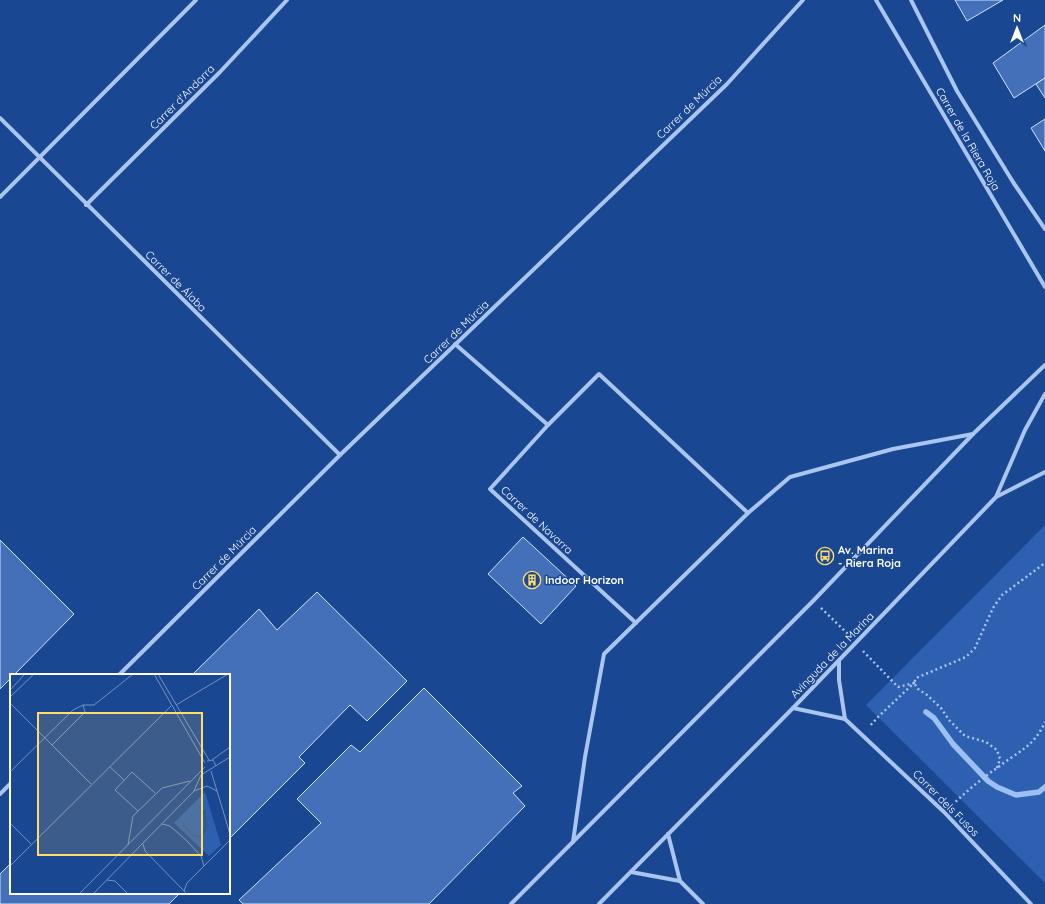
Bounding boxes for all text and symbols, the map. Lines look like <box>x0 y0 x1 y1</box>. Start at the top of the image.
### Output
north arrow <box>997 8 1037 48</box>
text: N <box>1013 11 1021 25</box>
street label: Carrer d'Andorra <box>147 62 217 132</box>
street label: Carrer de Múrcia <box>653 72 725 142</box>
street label: Carrer de la Riera Roja <box>933 85 1003 193</box>
street label: Carrer de Álaba <box>142 247 210 315</box>
street label: Carrer de Múrcia <box>420 297 492 367</box>
street label: Carrer de Navarra <box>498 483 576 557</box>
street label: Carrer de Múrcia <box>189 523 259 593</box>
place label: Av. Marina - Riera Roja <box>838 543 901 570</box>
bus stop icon: Av. Marina - Riera Roja <box>815 546 835 566</box>
building icon: Indoor Horizon <box>522 570 542 590</box>
place label: Indoor Horizon <box>545 573 624 587</box>
street label: Avinguda de la Marina <box>787 609 877 701</box>
inset map <box>10 674 230 894</box>
street label: Carrer dels Fusos <box>910 767 982 839</box>

